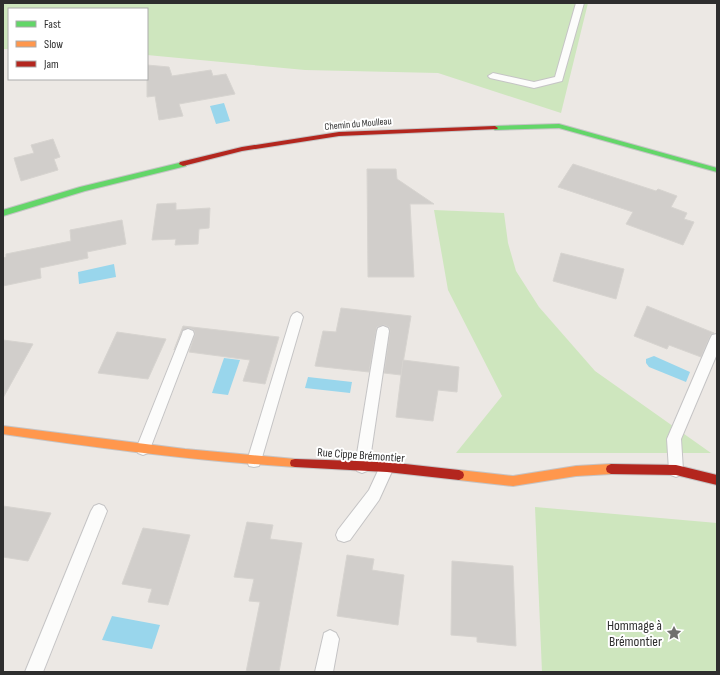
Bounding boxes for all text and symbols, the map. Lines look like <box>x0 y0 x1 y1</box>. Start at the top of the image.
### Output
legend <box>8 8 148 80</box>
text: Fast <box>44 17 61 32</box>
text: Slow <box>44 37 63 52</box>
text: Jam <box>43 57 59 72</box>
street label: Chemin du Moulleau <box>324 115 392 133</box>
street label: Rue Cippe Brémontier <box>317 445 406 466</box>
place label: Hommage à Brémontier <box>607 617 662 650</box>
place icon: Hommage à Brémontier <box>665 624 683 642</box>

